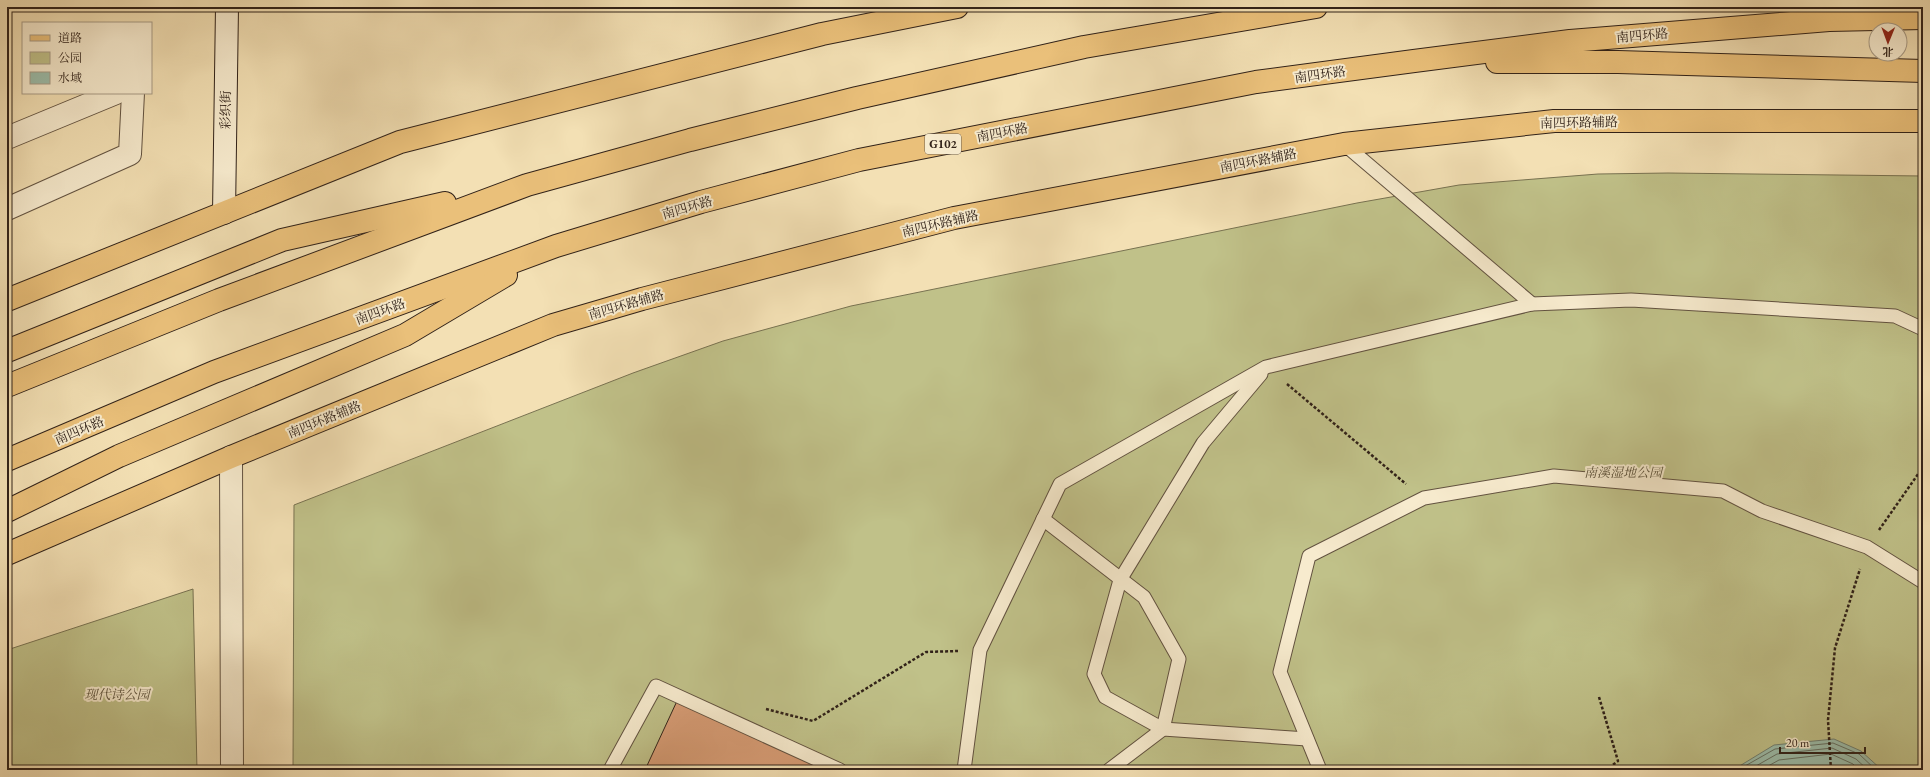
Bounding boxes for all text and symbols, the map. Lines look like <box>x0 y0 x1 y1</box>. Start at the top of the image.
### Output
legend <box>22 22 152 94</box>
north arrow <box>1868 22 1908 62</box>
street label: 南四环路 <box>1615 25 1669 46</box>
text: 道路 <box>58 30 82 46</box>
text: 北 <box>1882 45 1893 59</box>
text: 公园 <box>58 50 82 66</box>
street label: 南四环路 <box>1293 62 1347 87</box>
text: 水域 <box>58 70 82 86</box>
street label: 彩织街 <box>217 90 234 130</box>
street label: 南四环路辅路 <box>1540 113 1618 132</box>
street label: 南四环路 <box>975 119 1029 146</box>
road number: G102 <box>925 134 961 154</box>
street label: 南四环路辅路 <box>1218 145 1298 176</box>
street label: 南四环路 <box>660 192 714 223</box>
street label: 南四环路辅路 <box>900 206 980 241</box>
street label: 南四环路辅路 <box>586 286 666 323</box>
street label: 南四环路 <box>353 295 408 328</box>
street label: 南四环路辅路 <box>285 397 364 442</box>
street label: 南四环路 <box>52 412 106 448</box>
park label: 南溪湿地公园 <box>1584 464 1664 481</box>
park label: 现代诗公园 <box>84 686 151 703</box>
scale bar <box>1780 729 1865 755</box>
text: 20 m <box>1786 735 1810 751</box>

